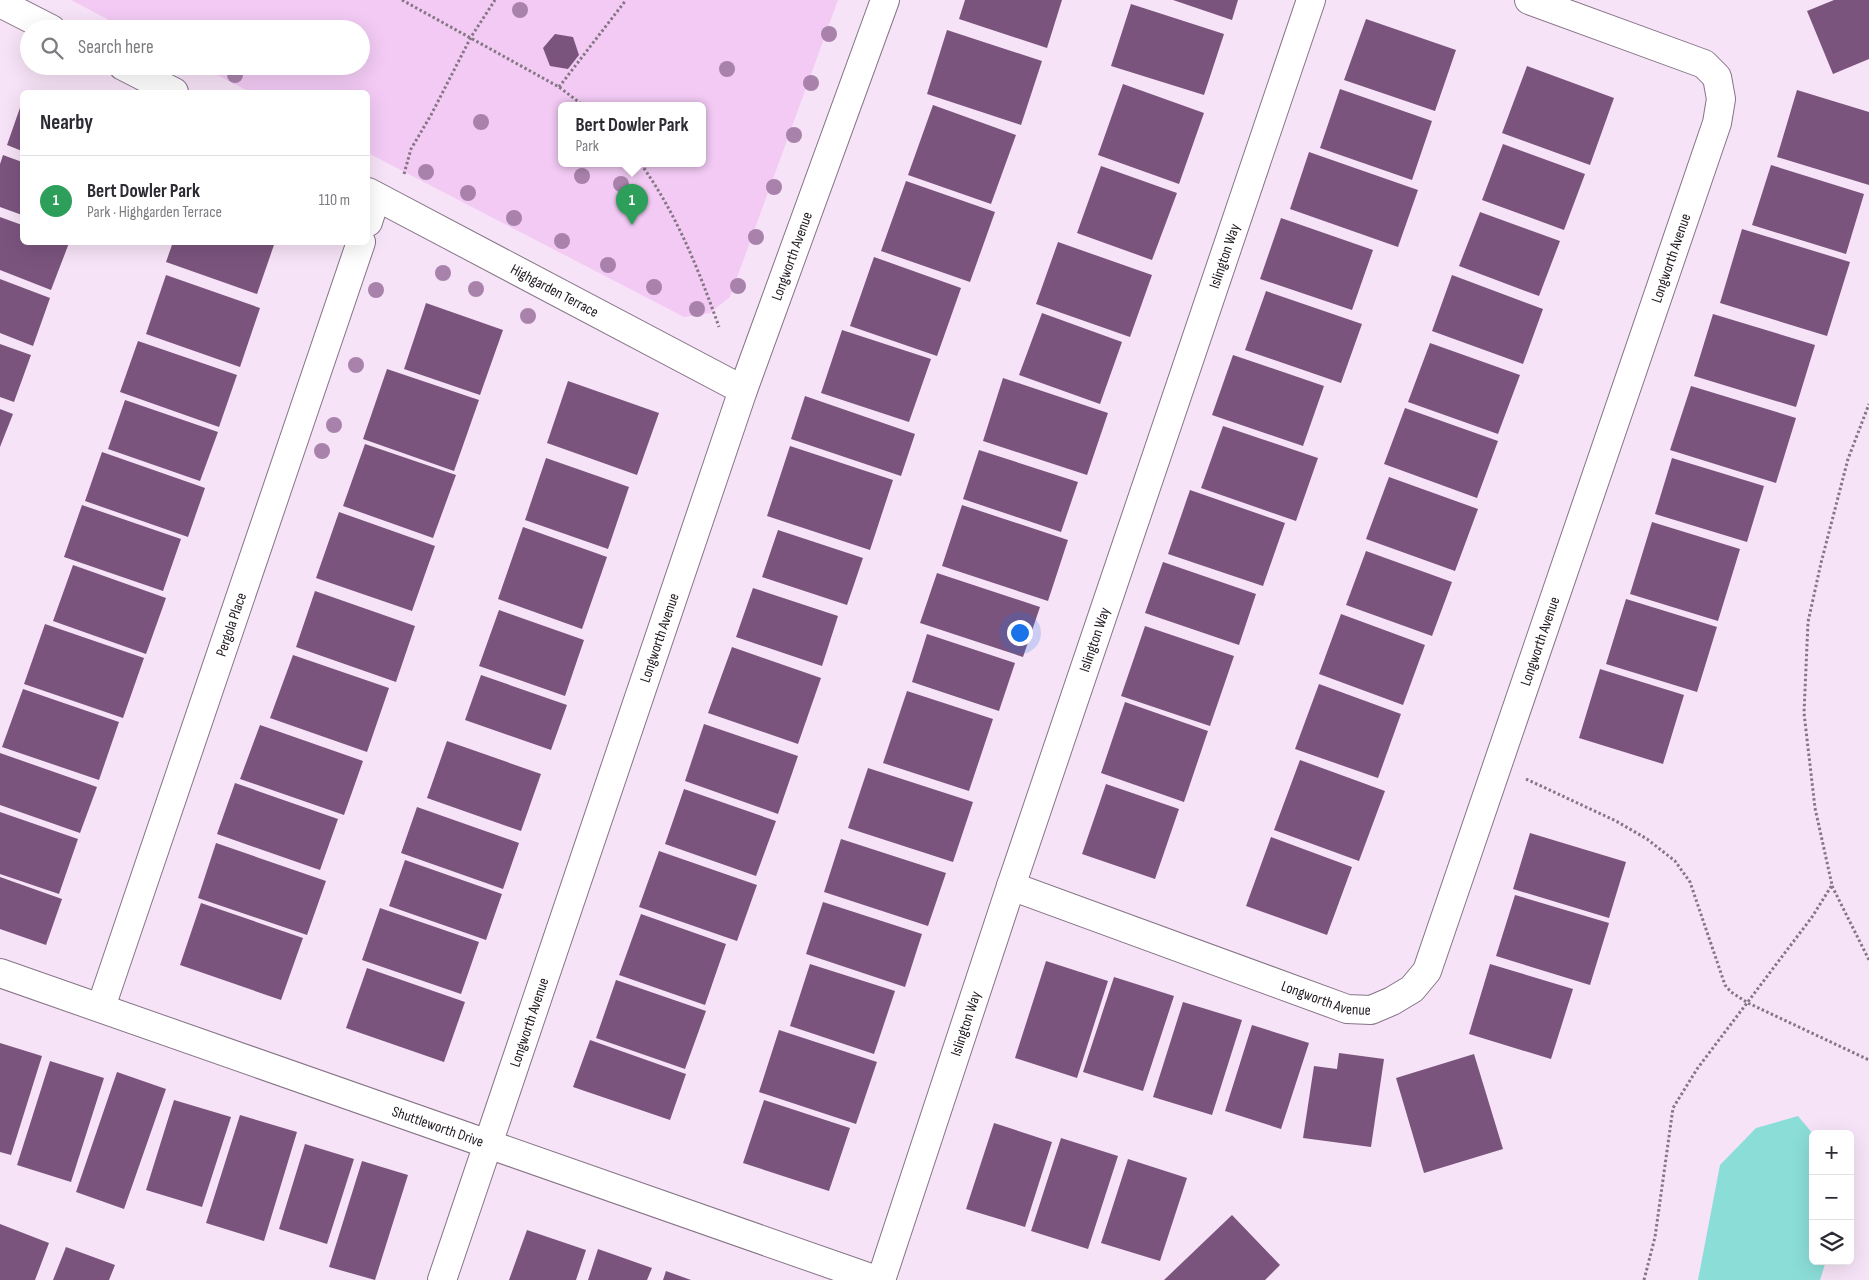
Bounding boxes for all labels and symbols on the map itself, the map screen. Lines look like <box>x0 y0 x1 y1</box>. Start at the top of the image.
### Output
pin: 1 <box>616 184 648 225</box>
street label: Longworth Avenue <box>767 209 817 303</box>
street label: Longworth Avenue <box>1647 211 1695 305</box>
street label: Islington Way <box>1205 221 1244 291</box>
street label: Highgarden Terrace <box>507 259 602 322</box>
street label: Pergola Place <box>211 590 251 659</box>
street label: Longworth Avenue <box>635 591 683 685</box>
street label: Longworth Avenue <box>1516 594 1564 688</box>
street label: Islington Way <box>1075 605 1114 674</box>
your location <box>1007 620 1033 646</box>
street label: Longworth Avenue <box>505 975 553 1069</box>
street label: Longworth Avenue <box>1279 976 1371 1019</box>
street label: Islington Way <box>946 989 985 1058</box>
street label: Shuttleworth Drive <box>390 1102 486 1151</box>

